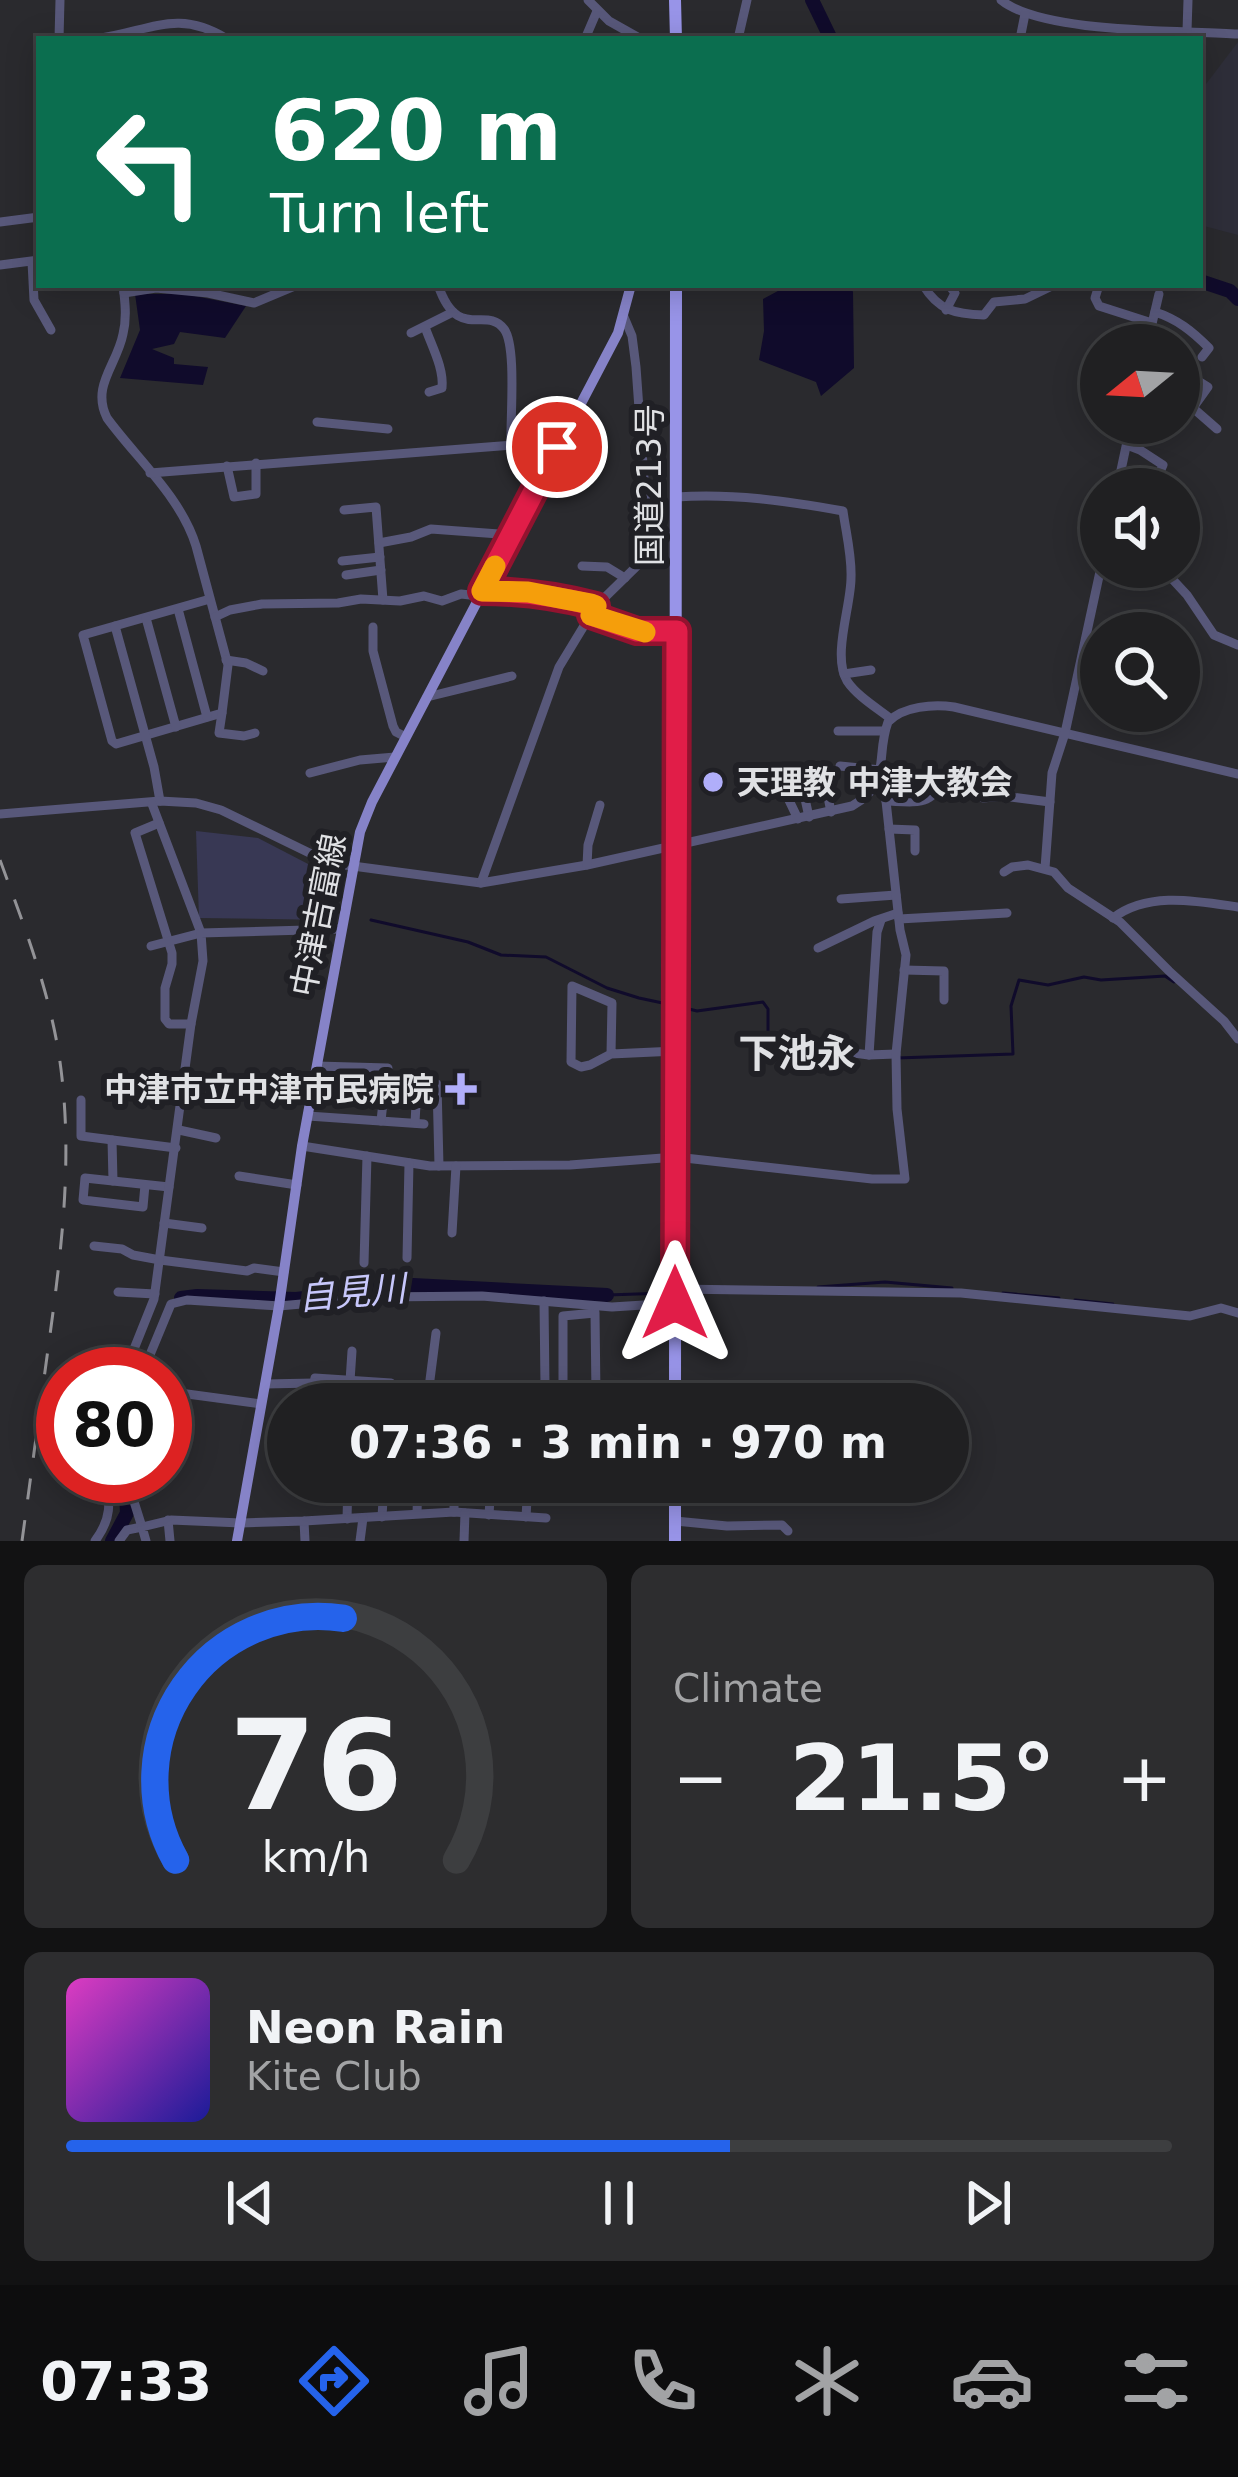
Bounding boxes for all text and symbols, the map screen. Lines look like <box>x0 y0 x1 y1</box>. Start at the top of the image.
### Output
text: 620 m <box>270 82 562 180</box>
icon: left <box>72 84 228 240</box>
text: Turn left <box>270 182 489 245</box>
north arrow <box>1080 324 1200 444</box>
map controls <box>1080 324 1200 732</box>
pin <box>506 396 608 498</box>
street label: 国道213号 <box>630 404 669 566</box>
icon: arrive <box>524 414 590 480</box>
button: sound <box>1080 468 1200 588</box>
button: search <box>1080 612 1200 732</box>
place label: 天理教 中津大教会 <box>737 763 1013 802</box>
marker: 天理教 中津大教会 <box>700 769 726 795</box>
street label: 中津吉富線 <box>284 830 353 1000</box>
district label: 下池永 <box>738 1031 856 1076</box>
place label: 中津市立中津市民病院 <box>104 1070 434 1109</box>
marker: 中津市立中津市民病院 <box>445 1073 477 1105</box>
position arrow <box>612 1240 738 1366</box>
water label: 自見川 <box>296 1267 412 1318</box>
speed limit sign: 80 <box>36 1347 192 1503</box>
text: 07:36 · 3 min · 970 m <box>349 1416 887 1469</box>
text: Climate <box>673 1666 823 1711</box>
text: 76 <box>229 1693 402 1838</box>
text: 21.5° <box>789 1726 1056 1831</box>
text: − <box>673 1740 728 1817</box>
text: + <box>1117 1740 1172 1817</box>
text: km/h <box>261 1831 370 1881</box>
text: Neon Rain <box>246 2001 505 2054</box>
text: Kite Club <box>246 2054 422 2099</box>
icon: previous <box>217 2170 283 2236</box>
icon: pause <box>586 2170 652 2236</box>
icon: next <box>955 2170 1021 2236</box>
icon: directions <box>292 2339 376 2423</box>
icon: music <box>457 2339 541 2423</box>
icon: phone <box>621 2339 705 2423</box>
icon: climate <box>785 2339 869 2423</box>
icon: car <box>950 2339 1034 2423</box>
icon: filters <box>1114 2339 1198 2423</box>
text: 07:33 <box>40 2350 212 2413</box>

